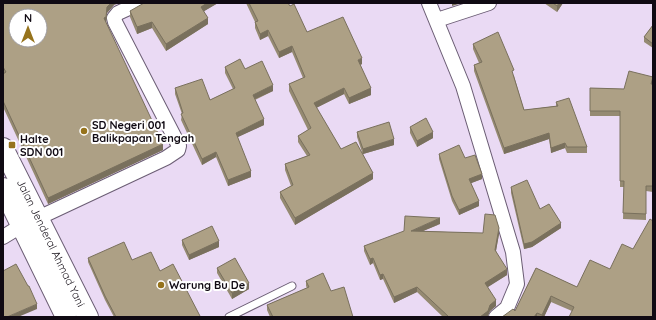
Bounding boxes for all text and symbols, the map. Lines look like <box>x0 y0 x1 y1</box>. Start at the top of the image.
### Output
north arrow <box>8 8 48 48</box>
text: N <box>24 11 32 25</box>
place label: SD Negeri 001 Balikpapan Tengah <box>92 118 194 145</box>
marker: SD Negeri 001 Balikpapan Tengah <box>79 126 89 136</box>
place label: Halte SDN 001 <box>20 132 63 159</box>
marker: Halte SDN 001 <box>7 140 17 150</box>
street label: Jalan Jenderal Ahmad Yani <box>14 177 88 309</box>
place label: Warung Bu De <box>169 278 246 292</box>
marker: Warung Bu De <box>156 280 166 290</box>

